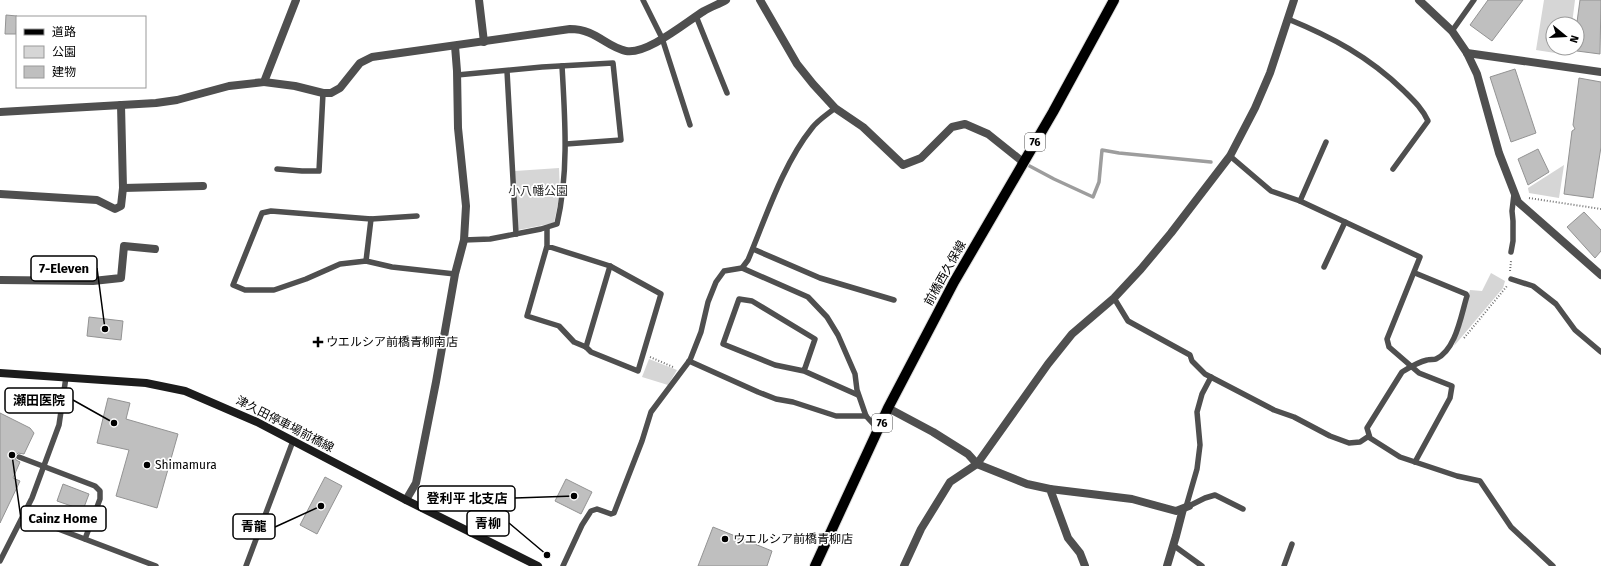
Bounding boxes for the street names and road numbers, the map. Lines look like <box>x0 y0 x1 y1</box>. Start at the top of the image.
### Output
road number: 76 <box>1025 133 1045 151</box>
street label: 前橋西久保線 <box>921 238 969 308</box>
street label: 津久田停車場前橋線 <box>234 393 336 455</box>
road number: 76 <box>872 414 892 432</box>

